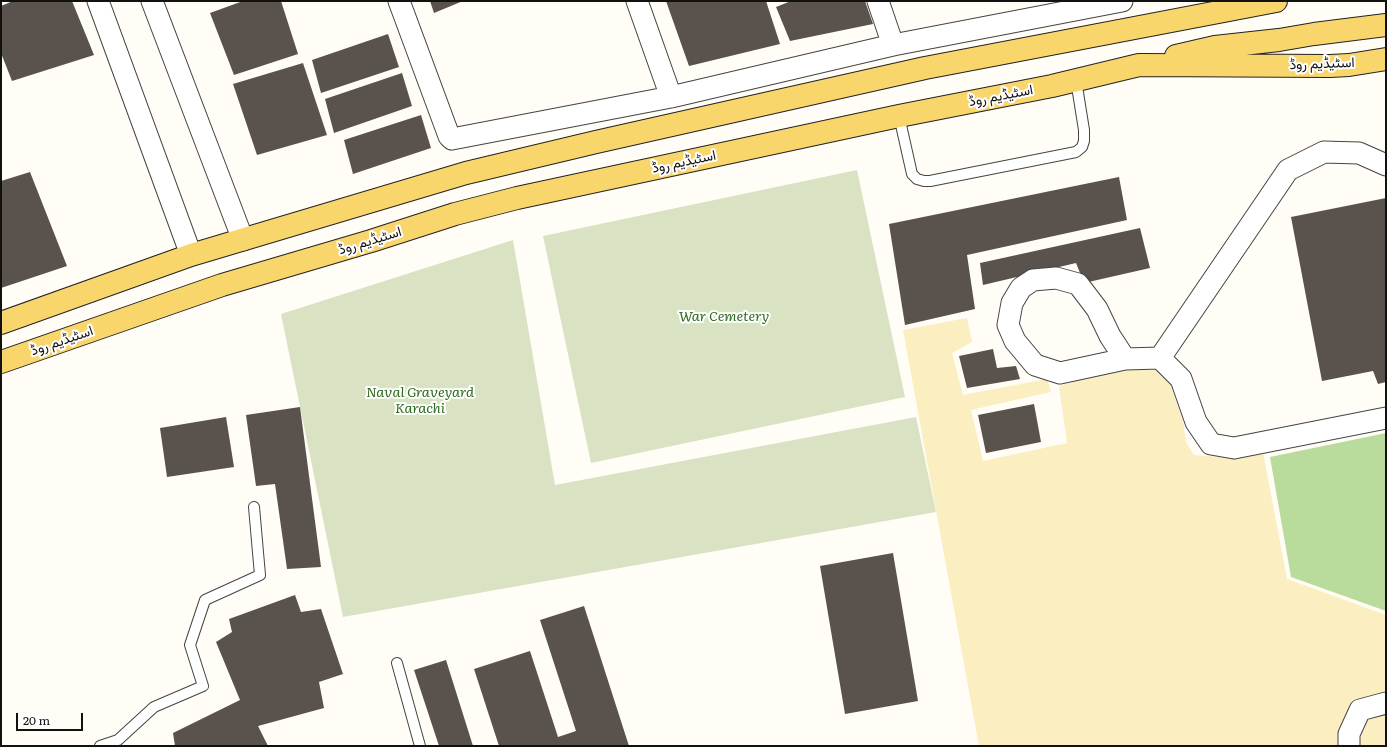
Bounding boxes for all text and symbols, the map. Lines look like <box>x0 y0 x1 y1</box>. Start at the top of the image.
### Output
street label: اسٹیڈیم روڈ <box>1289 54 1355 74</box>
street label: اسٹیڈیم روڈ <box>967 82 1035 110</box>
street label: اسٹیڈیم روڈ <box>650 147 718 177</box>
street label: اسٹیڈیم روڈ <box>336 223 404 259</box>
park label: War Cemetery <box>679 309 769 325</box>
street label: اسٹیڈیم روڈ <box>29 322 95 360</box>
park label: Naval Graveyard Karachi <box>366 385 474 418</box>
scale bar <box>18 705 85 731</box>
text: 20 m <box>23 711 50 729</box>

